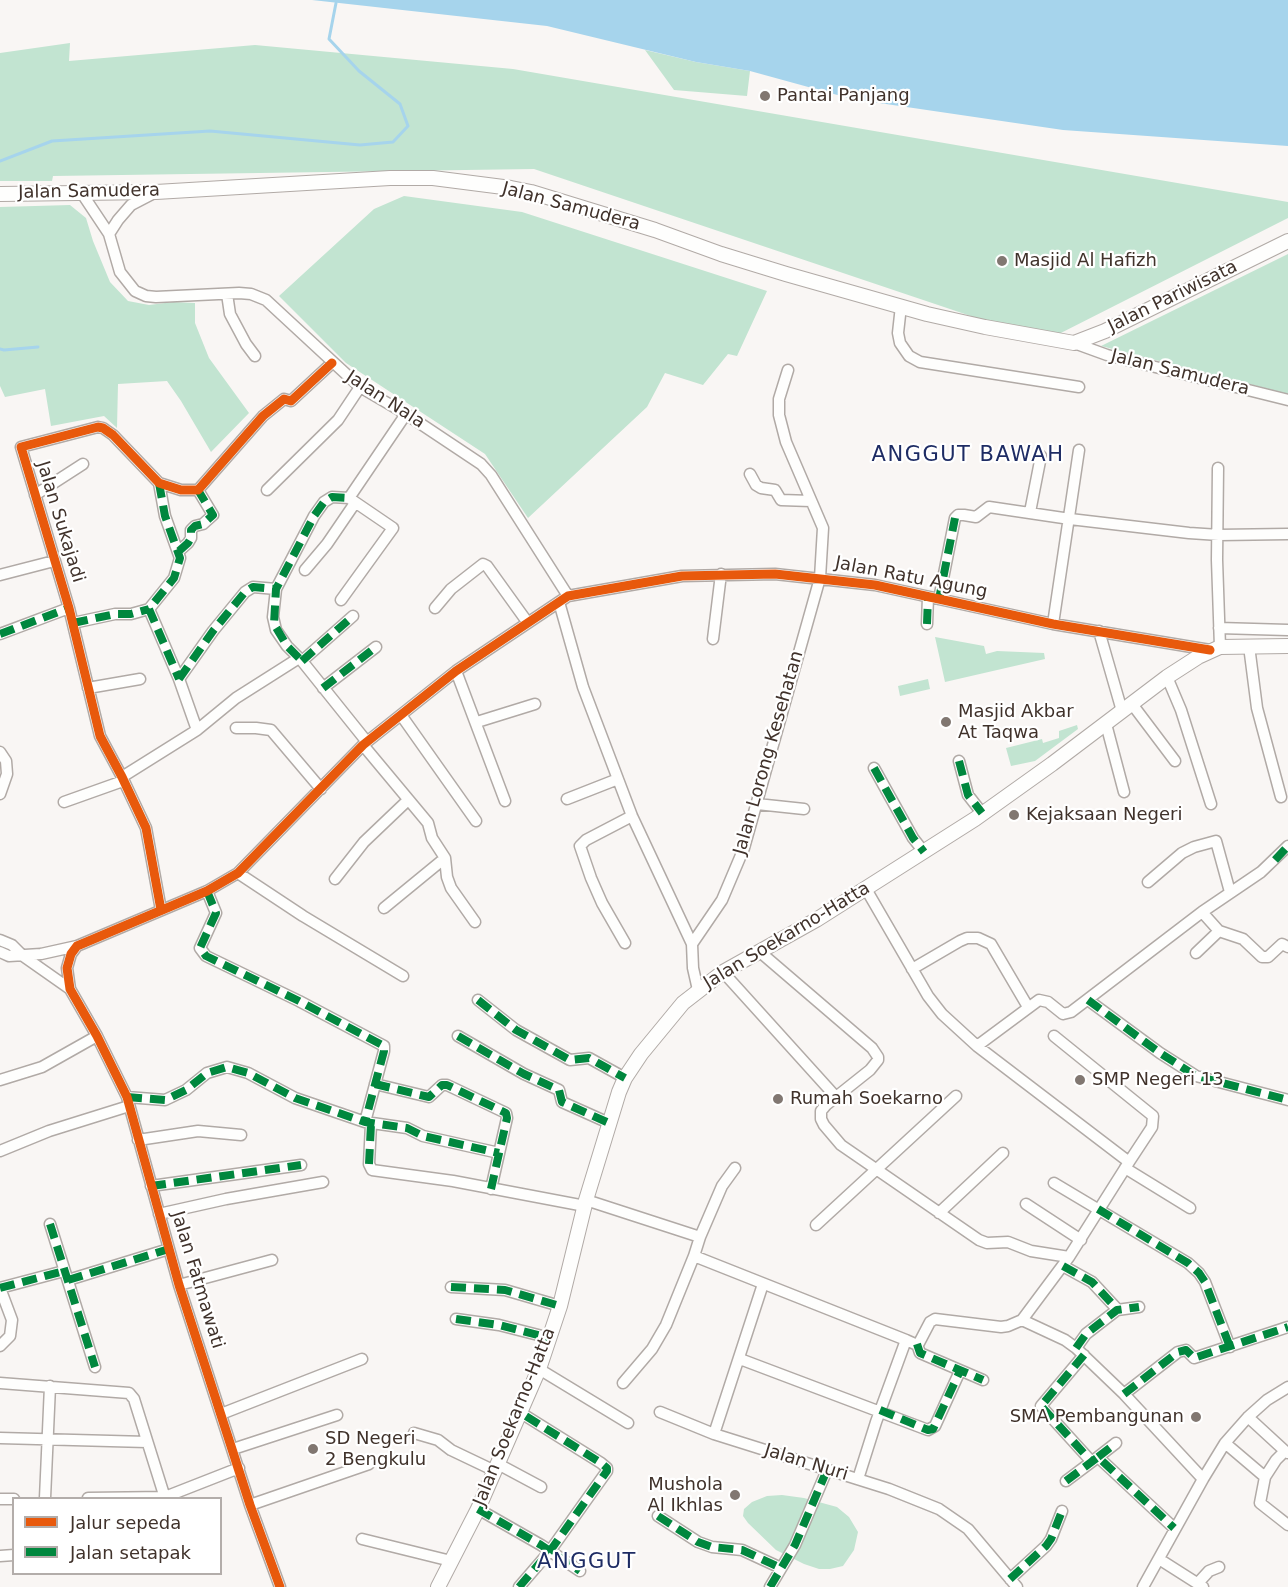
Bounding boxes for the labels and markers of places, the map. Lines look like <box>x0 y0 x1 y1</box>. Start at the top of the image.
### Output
place label: Pantai Panjang <box>777 85 910 107</box>
marker: Pantai Panjang <box>758 89 772 103</box>
place label: Masjid Al Hafizh <box>1014 250 1157 272</box>
marker: Masjid Al Hafizh <box>995 254 1009 268</box>
place label: Masjid Akbar At Taqwa <box>958 701 1074 744</box>
marker: Masjid Akbar At Taqwa <box>939 715 953 729</box>
place label: Kejaksaan Negeri <box>1026 804 1182 826</box>
marker: Kejaksaan Negeri <box>1007 808 1021 822</box>
place label: SMP Negeri 13 <box>1092 1069 1224 1091</box>
marker: SMP Negeri 13 <box>1073 1073 1087 1087</box>
place label: Rumah Soekarno <box>790 1088 943 1110</box>
marker: Rumah Soekarno <box>771 1092 785 1106</box>
place label: SMA Pembangunan <box>1010 1406 1184 1428</box>
marker: SMA Pembangunan <box>1189 1410 1203 1424</box>
place label: SD Negeri 2 Bengkulu <box>325 1428 426 1470</box>
marker: SD Negeri 2 Bengkulu <box>306 1442 320 1456</box>
place label: Mushola Al Ikhlas <box>647 1474 723 1516</box>
marker: Mushola Al Ikhlas <box>728 1488 742 1502</box>

